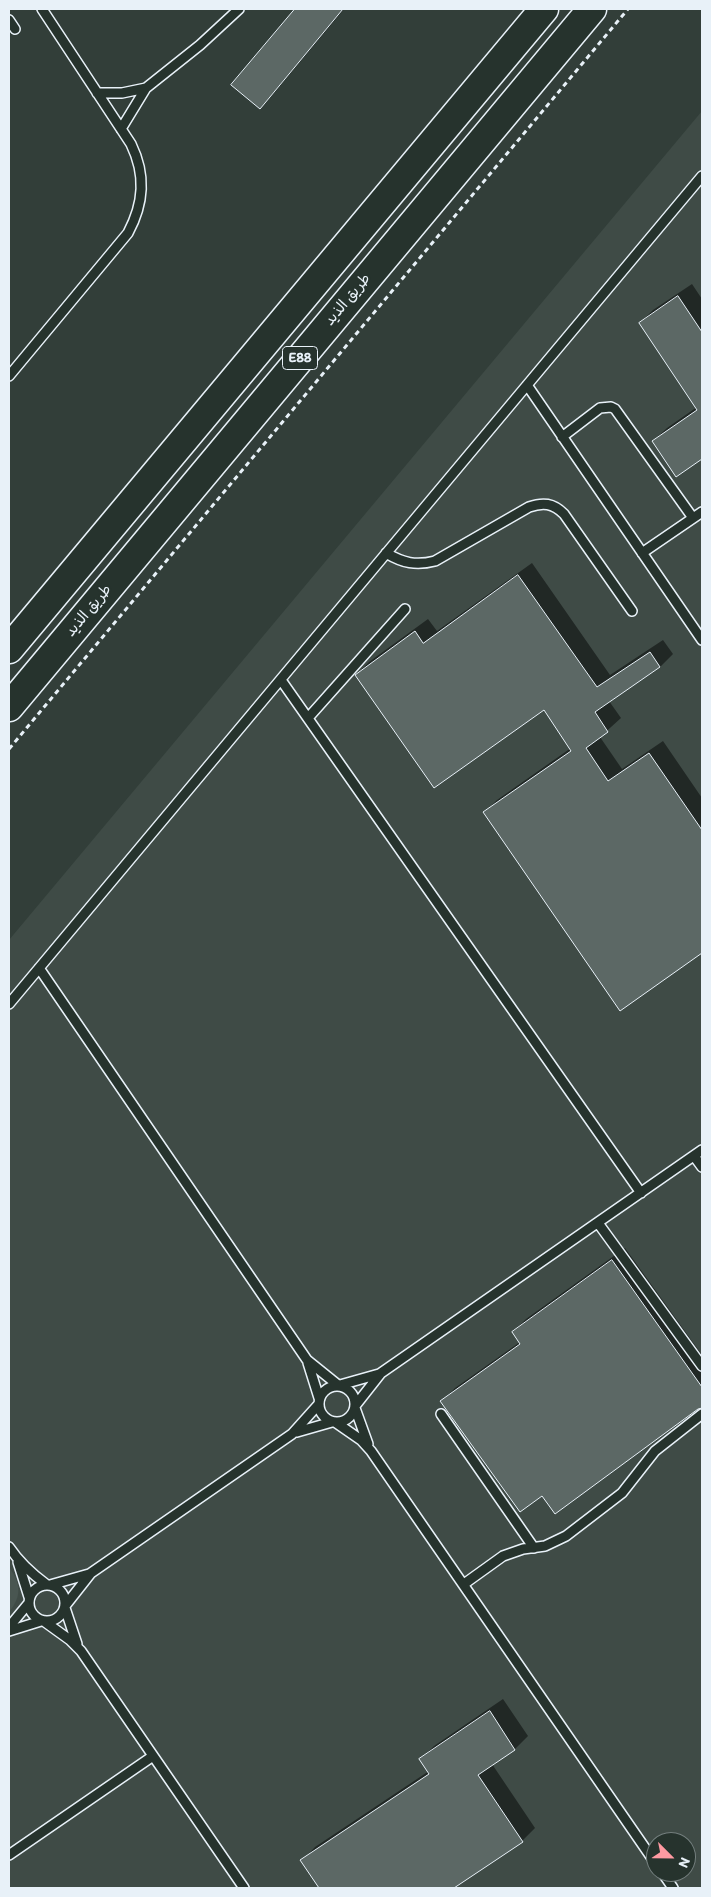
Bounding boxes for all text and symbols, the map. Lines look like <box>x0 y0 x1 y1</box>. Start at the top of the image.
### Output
street label: طريق الذيد <box>321 270 375 330</box>
road number: E88 <box>282 346 318 369</box>
street label: طريق الذيد <box>62 581 116 641</box>
north arrow <box>646 1832 696 1882</box>
text: N <box>675 1855 694 1870</box>

